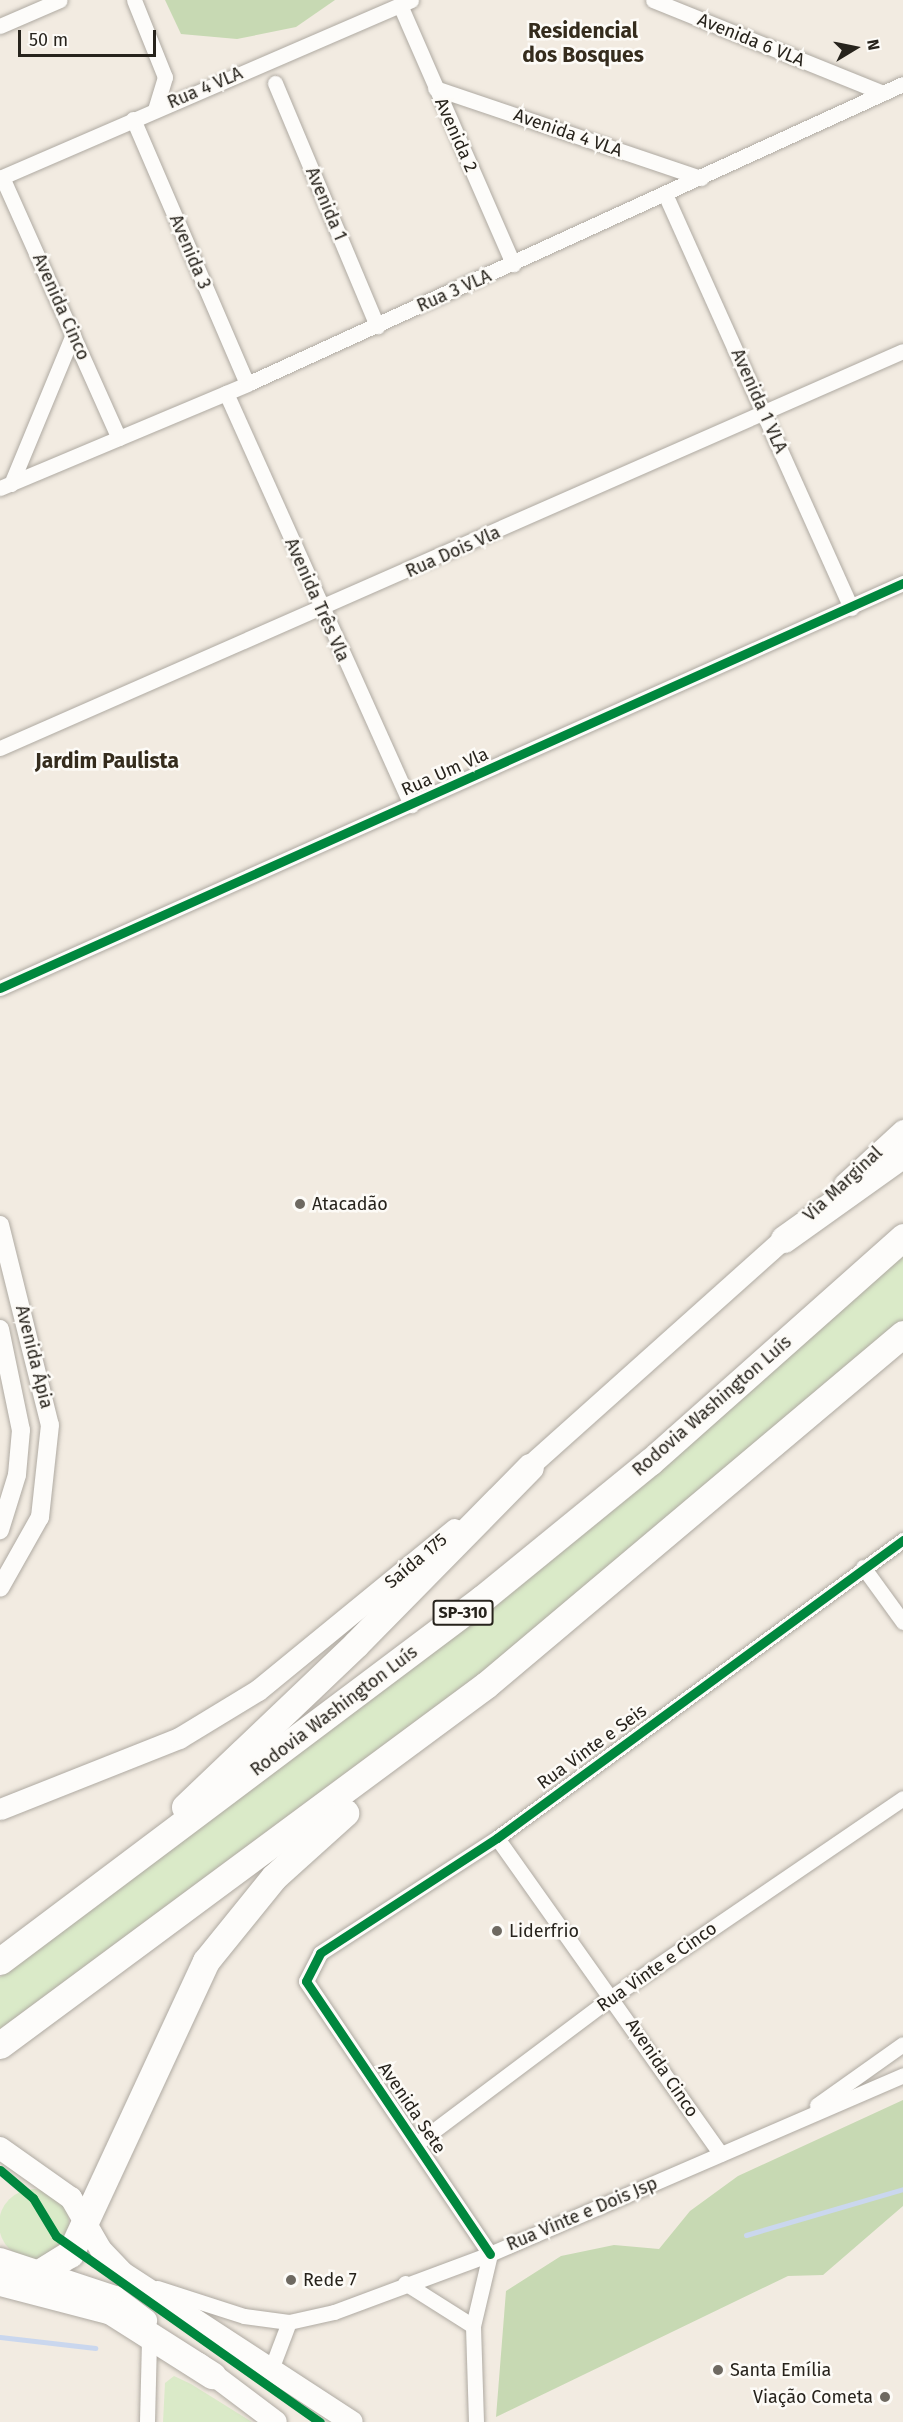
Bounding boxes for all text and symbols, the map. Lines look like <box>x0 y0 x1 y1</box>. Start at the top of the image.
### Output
street label: Avenida 6 VLA <box>694 9 808 71</box>
scale bar <box>21 18 159 56</box>
district label: Residencial dos Bosques <box>522 18 644 68</box>
north arrow <box>825 18 885 78</box>
text: 50 m <box>29 29 68 51</box>
text: N <box>863 38 883 52</box>
street label: Rua 4 VLA <box>164 63 246 113</box>
street label: Avenida 2 <box>430 95 482 175</box>
street label: Avenida 4 VLA <box>511 104 625 162</box>
street label: Avenida 1 <box>301 164 351 244</box>
street label: Avenida 3 <box>165 211 215 293</box>
street label: Avenida Cinco <box>28 250 94 364</box>
street label: Rua 3 VLA <box>414 265 494 317</box>
street label: Avenida 1 VLA <box>726 346 792 456</box>
street label: Rua Dois Vla <box>402 522 504 582</box>
street label: Avenida Três Vla <box>280 535 354 665</box>
street label: Rua Um Vla <box>398 743 492 801</box>
district label: Jardim Paulista <box>35 748 179 774</box>
street label: Via Marginal <box>799 1142 887 1226</box>
place label: Atacadão <box>312 1193 388 1215</box>
marker: Atacadão <box>293 1197 307 1211</box>
street label: Avenida Ápia <box>11 1303 57 1411</box>
street label: Rodovia Washington Luís <box>628 1331 796 1481</box>
street label: Saída 175 <box>381 1529 451 1593</box>
road number: SP-310 <box>432 1600 494 1626</box>
street label: Rodovia Washington Luís <box>246 1641 422 1781</box>
street label: Rua Vinte e Seis <box>533 1700 651 1794</box>
street label: Rua Vinte e Cinco <box>593 1918 721 2016</box>
place label: Liderfrio <box>509 1920 579 1942</box>
marker: Liderfrio <box>490 1924 504 1938</box>
street label: Avenida Cinco <box>621 2015 703 2121</box>
street label: Avenida Sete <box>374 2058 450 2158</box>
street label: Rua Vinte e Dois Jsp <box>503 2172 661 2256</box>
place label: Rede 7 <box>303 2269 357 2291</box>
marker: Rede 7 <box>284 2273 298 2287</box>
place label: Santa Emília <box>730 2359 831 2381</box>
marker: Santa Emília <box>711 2363 725 2377</box>
place label: Viação Cometa <box>753 2386 873 2408</box>
marker: Viação Cometa <box>878 2390 892 2404</box>

